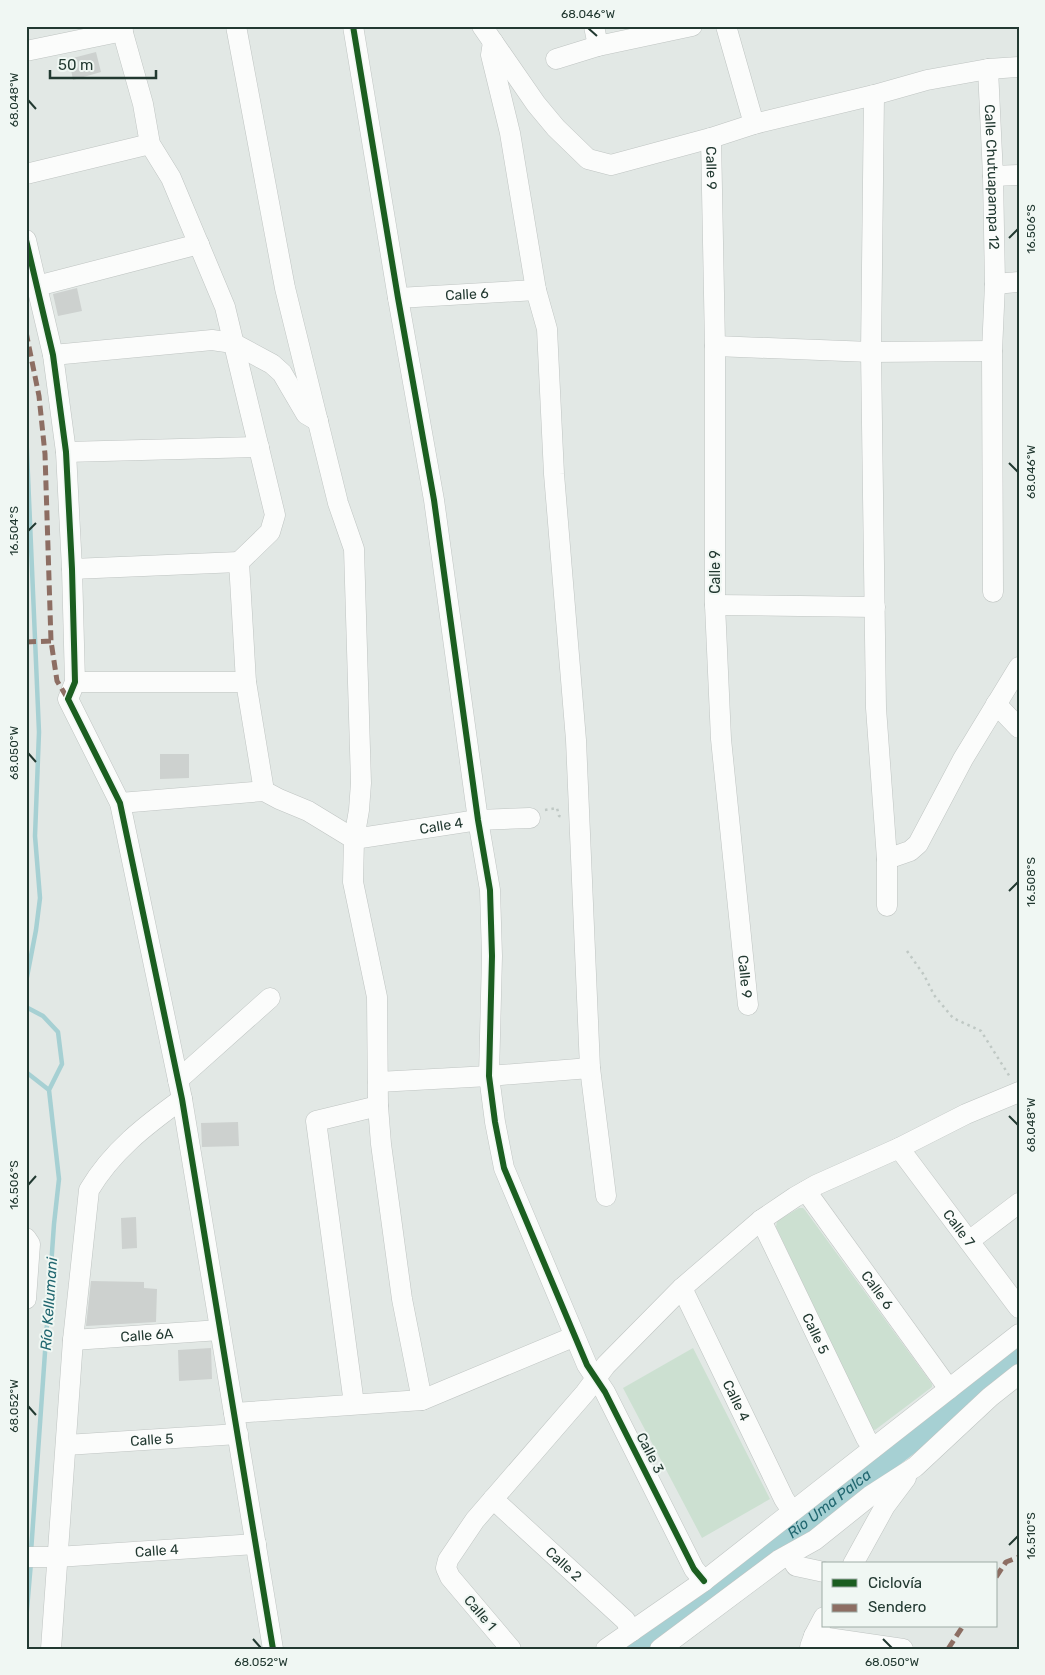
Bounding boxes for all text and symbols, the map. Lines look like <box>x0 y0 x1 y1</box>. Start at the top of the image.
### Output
text: 68.046°W <box>561 7 615 21</box>
scale bar <box>50 48 156 80</box>
text: 50 m <box>58 56 93 74</box>
text: 68.048°W <box>7 72 21 127</box>
street label: Calle Chutuapampa 12 <box>981 104 1003 250</box>
street label: Calle 9 <box>703 146 720 190</box>
text: 16.506°S <box>1024 204 1038 254</box>
street label: Calle 6 <box>445 284 489 304</box>
text: 68.046°W <box>1024 445 1038 499</box>
text: 16.504°S <box>7 506 21 556</box>
street label: Calle 9 <box>707 550 724 594</box>
text: 68.050°W <box>7 726 21 780</box>
street label: Calle 4 <box>418 814 465 837</box>
text: 16.508°S <box>1024 857 1038 907</box>
street label: Calle 9 <box>734 954 756 999</box>
text: 68.048°W <box>1024 1097 1038 1152</box>
text: 16.506°S <box>7 1160 21 1210</box>
street label: Calle 7 <box>939 1206 979 1250</box>
water label: Río Kellumani <box>37 1256 61 1351</box>
street label: Calle 6 <box>858 1267 897 1313</box>
street label: Calle 5 <box>799 1310 833 1357</box>
street label: Calle 6A <box>120 1325 174 1345</box>
street label: Calle 4 <box>719 1377 754 1424</box>
text: 68.052°W <box>7 1379 21 1433</box>
street label: Calle 5 <box>130 1430 174 1449</box>
street label: Calle 3 <box>633 1430 667 1476</box>
water label: Río Uma Palca <box>784 1465 875 1542</box>
text: 16.510°S <box>1024 1512 1038 1560</box>
street label: Calle 4 <box>134 1541 180 1560</box>
street label: Calle 2 <box>542 1543 585 1585</box>
legend <box>822 1562 998 1628</box>
text: Ciclovía <box>868 1574 922 1592</box>
street label: Calle 1 <box>460 1592 500 1634</box>
text: Sendero <box>868 1598 926 1616</box>
text: 68.052°W <box>234 1655 288 1669</box>
text: 68.050°W <box>865 1655 919 1669</box>

